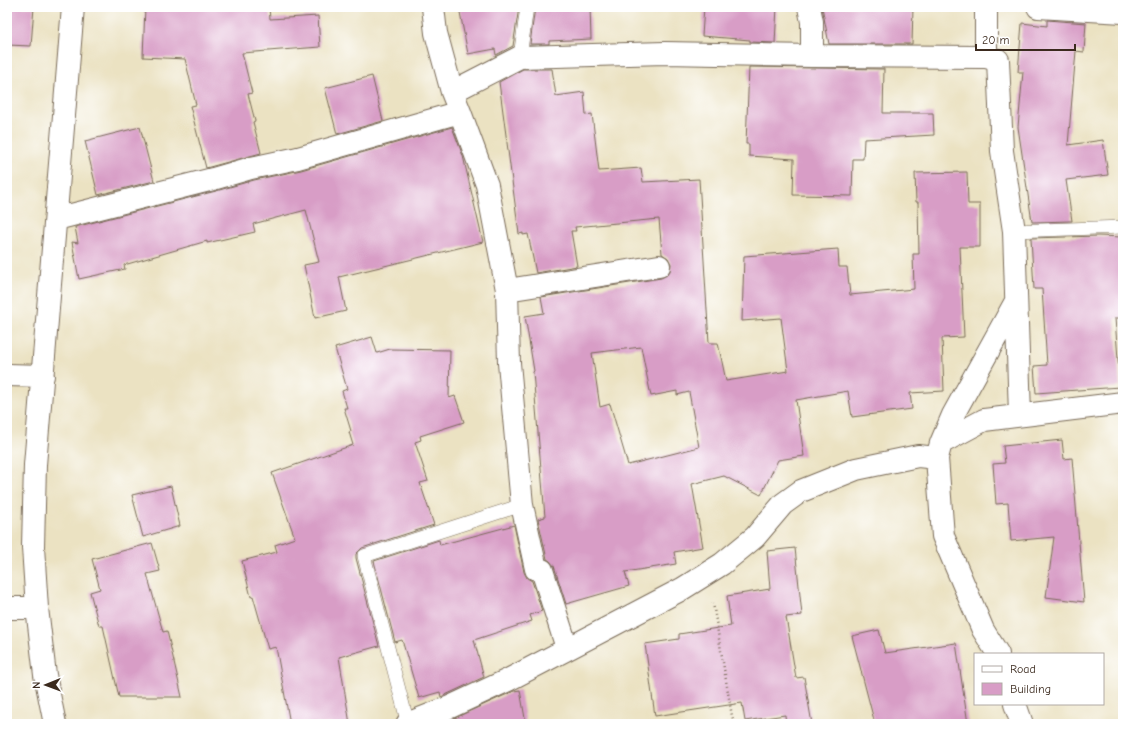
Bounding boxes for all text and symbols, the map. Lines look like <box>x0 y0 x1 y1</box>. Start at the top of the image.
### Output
scale bar <box>976 26 1075 52</box>
text: 20 m <box>982 33 1010 47</box>
legend <box>974 653 1104 705</box>
text: Road <box>1010 662 1036 676</box>
north arrow <box>26 665 66 705</box>
text: N <box>30 681 43 689</box>
text: Building <box>1010 682 1051 696</box>

